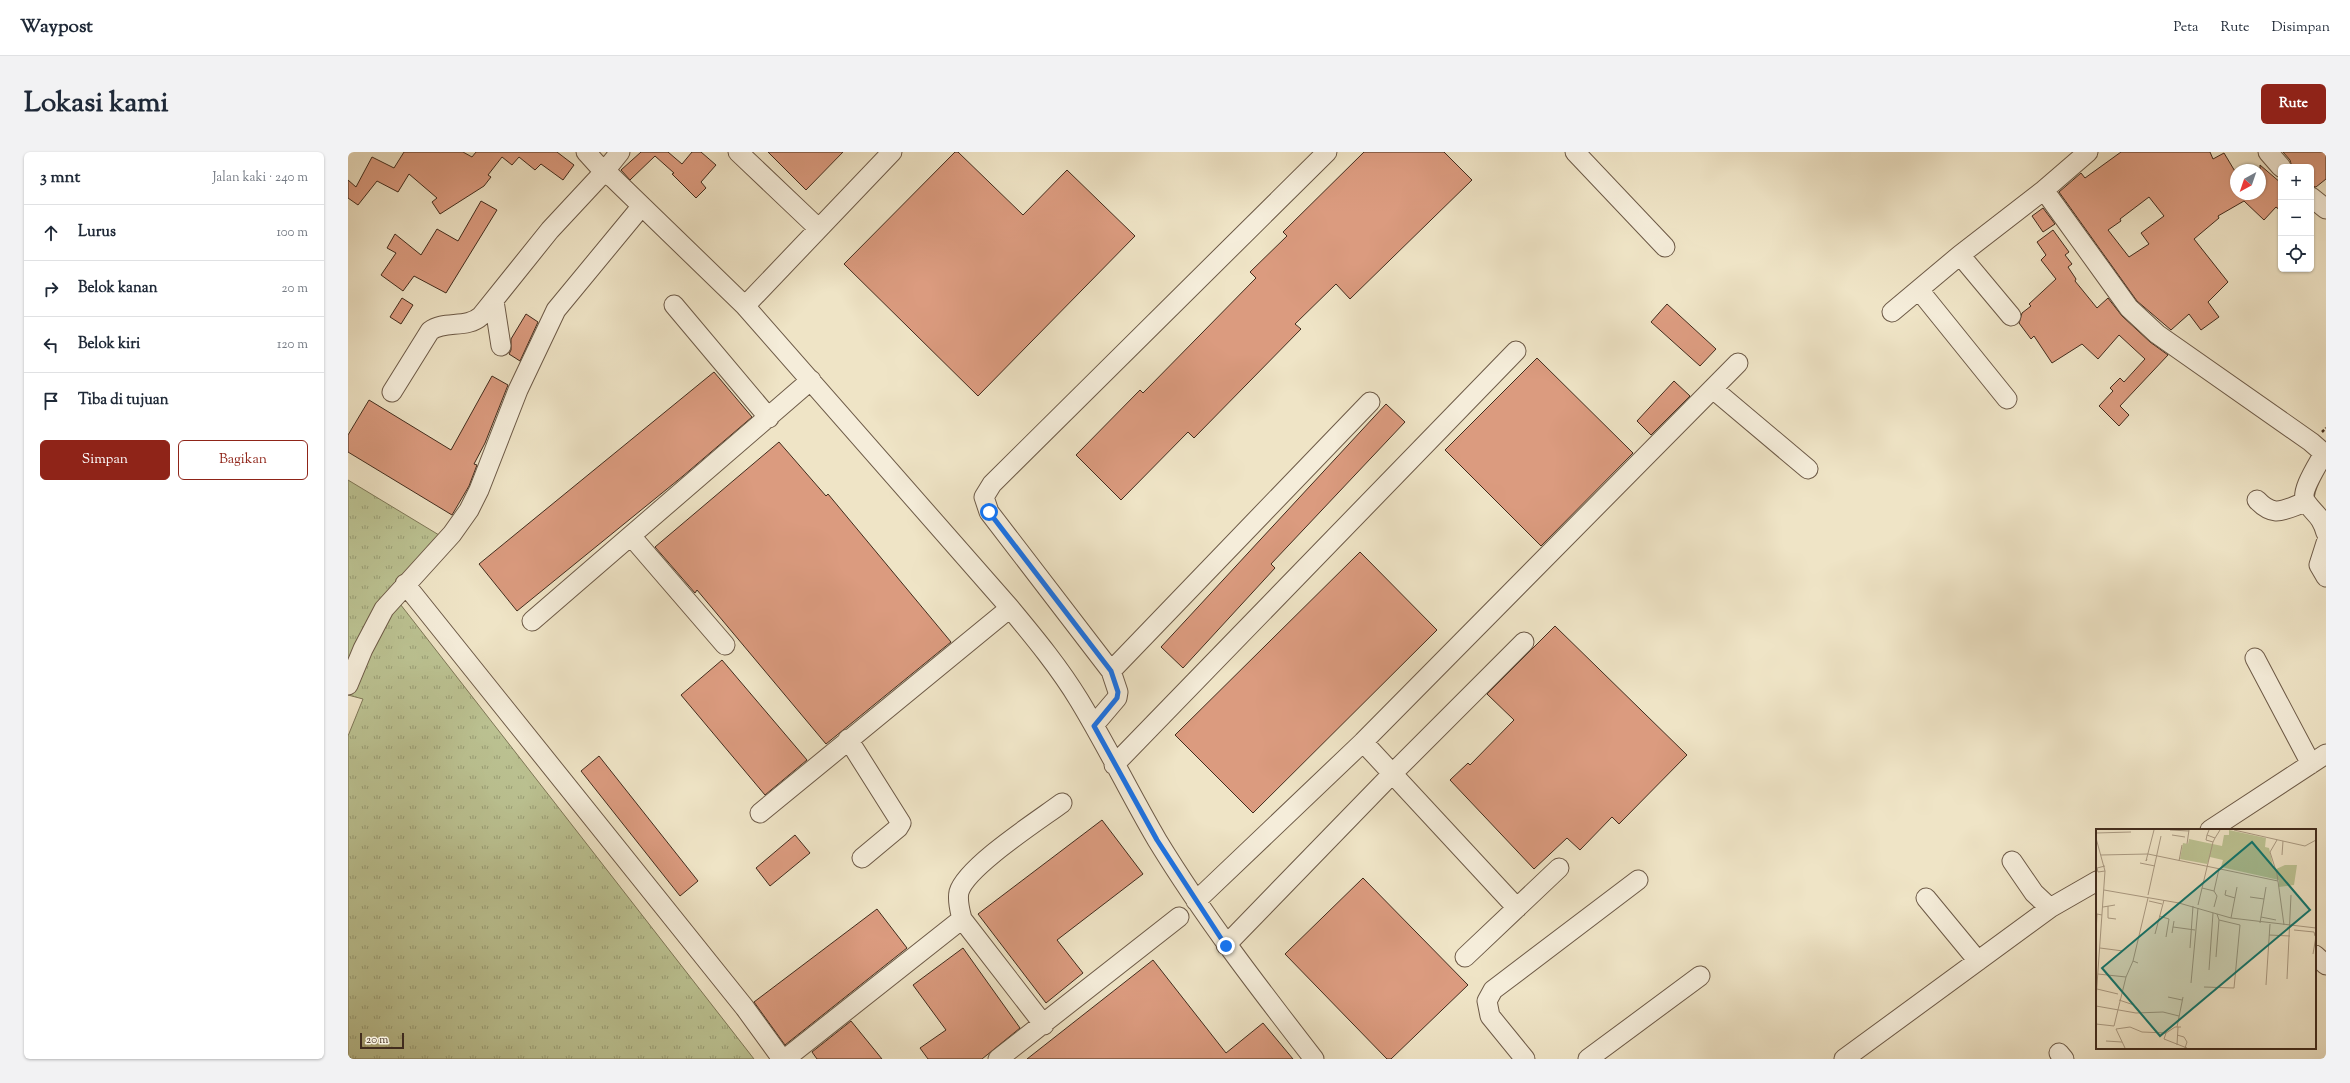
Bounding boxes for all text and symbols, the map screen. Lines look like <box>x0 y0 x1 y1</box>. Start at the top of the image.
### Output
text: Waypost <box>20 14 93 41</box>
text: Peta <box>2173 18 2198 38</box>
text: Rute <box>2220 18 2250 38</box>
text: Disimpan <box>2272 18 2330 38</box>
text: Lokasi kami <box>24 84 168 124</box>
button: Rute <box>2261 84 2326 124</box>
north arrow <box>2230 164 2266 200</box>
map controls <box>2278 164 2314 272</box>
button: + <box>2278 164 2314 200</box>
text: 3 mnt <box>40 166 80 190</box>
text: Jalan kaki · 240 m <box>213 169 308 187</box>
button: − <box>2278 200 2314 236</box>
icon: ahead <box>40 222 62 244</box>
text: Lurus <box>78 222 116 243</box>
text: 100 m <box>276 224 308 242</box>
button: locate <box>2278 236 2314 272</box>
icon: right <box>40 278 62 300</box>
text: Belok kanan <box>78 278 158 299</box>
text: 20 m <box>282 280 308 298</box>
icon: left <box>40 334 62 356</box>
text: Belok kiri <box>78 334 140 355</box>
text: 120 m <box>277 336 308 354</box>
icon: arrive <box>40 390 62 412</box>
text: Tiba di tujuan <box>78 390 169 411</box>
button: Simpan <box>40 440 170 480</box>
button: Bagikan <box>178 440 308 480</box>
route start <box>980 503 998 521</box>
inset map <box>2096 829 2316 1049</box>
route end <box>1217 937 1235 955</box>
scale bar <box>360 1031 404 1050</box>
text: 20 m <box>366 1032 388 1048</box>

